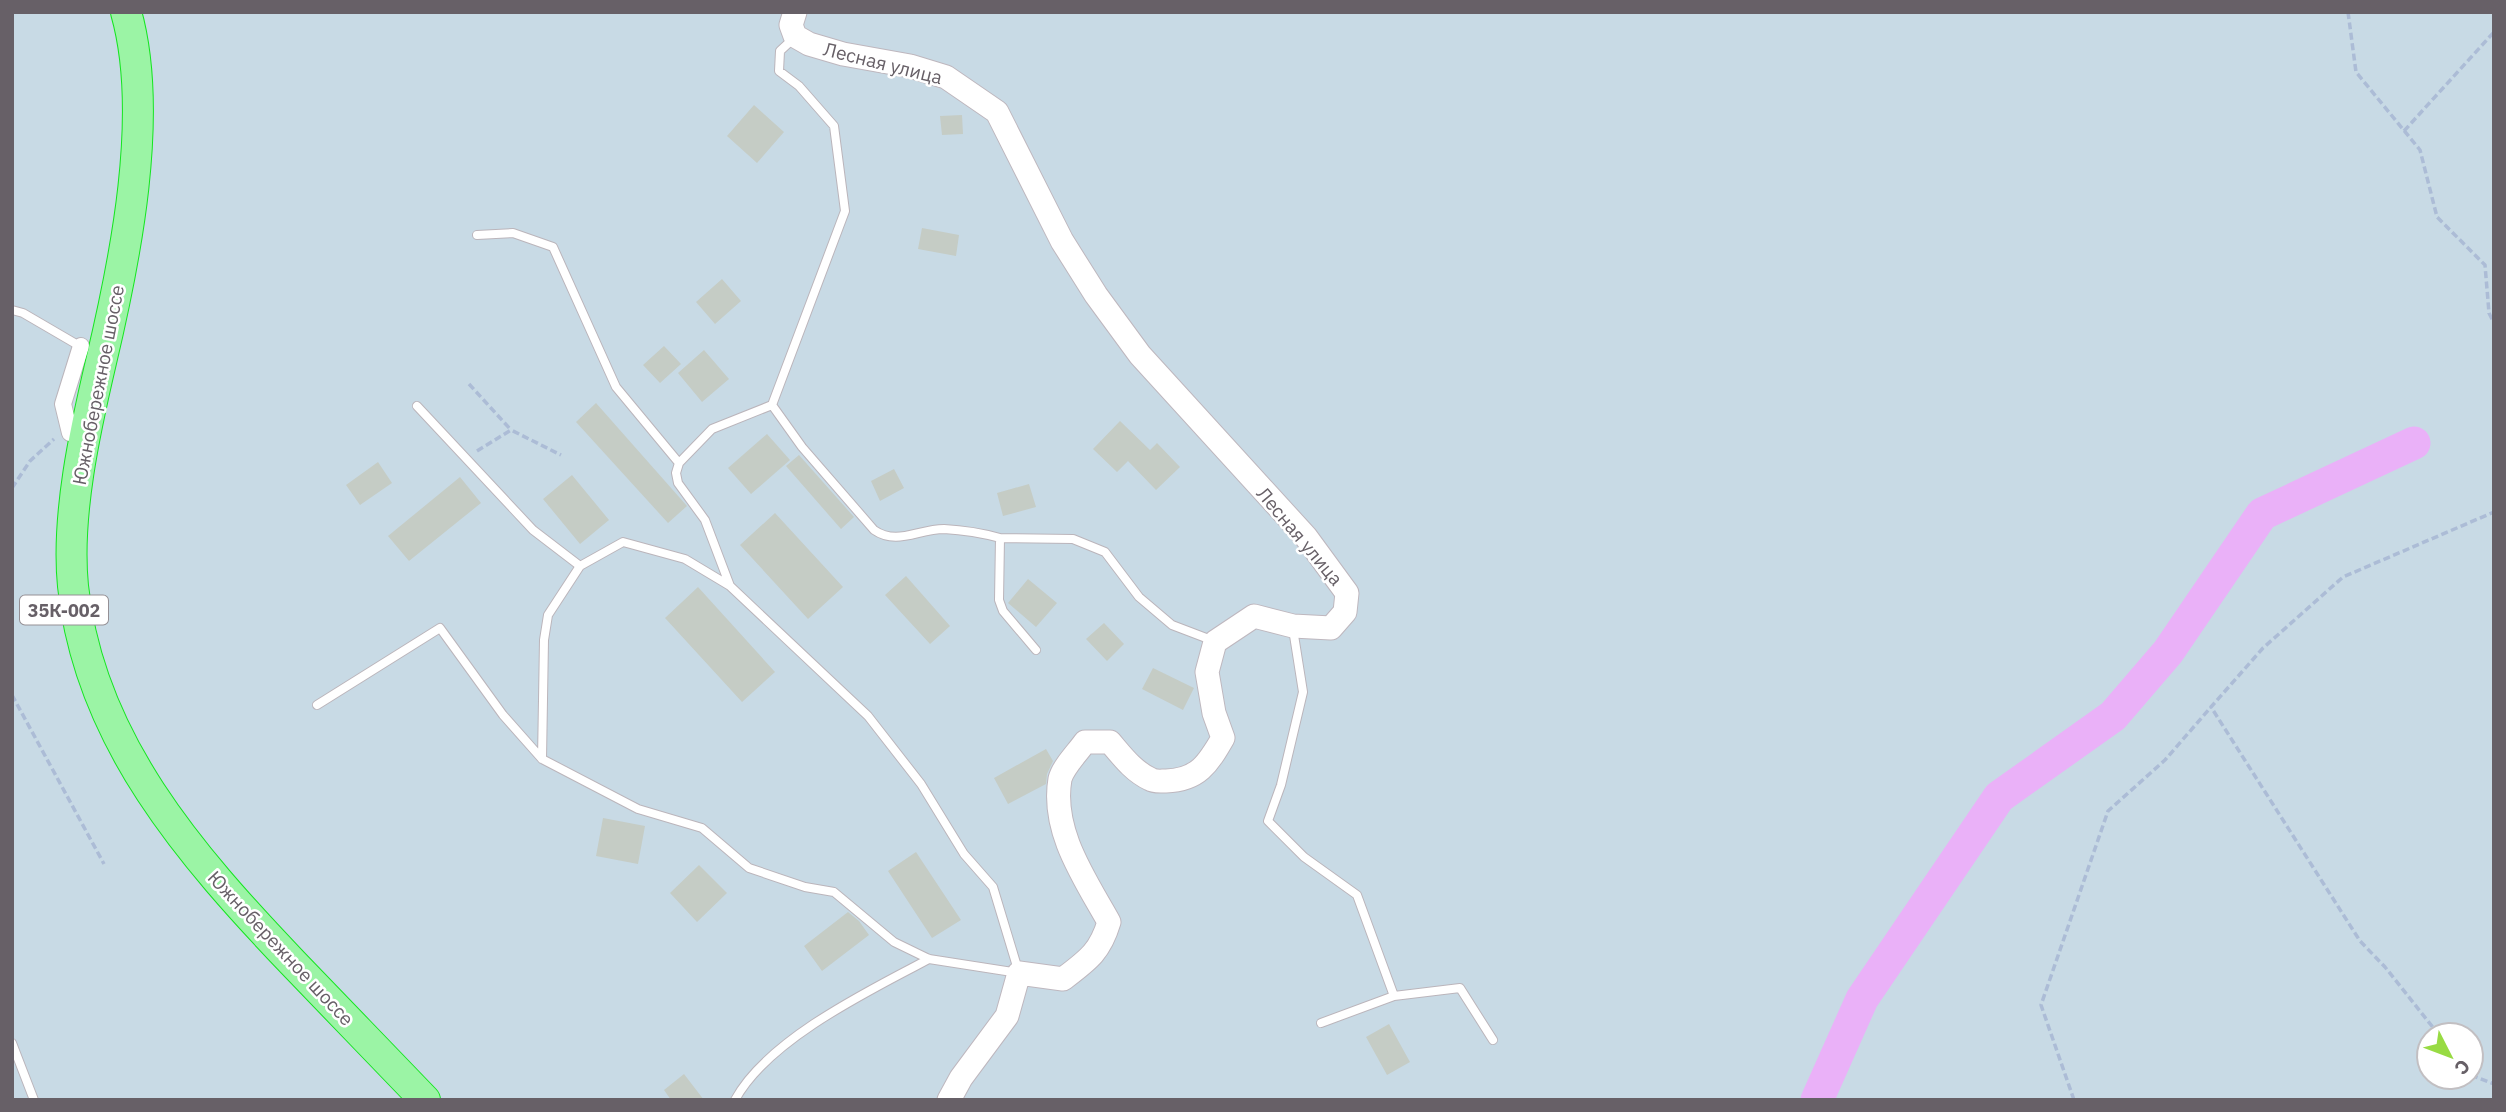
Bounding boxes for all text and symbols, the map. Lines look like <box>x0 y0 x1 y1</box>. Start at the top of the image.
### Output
street label: Лесная улица <box>821 37 945 89</box>
street label: Южнобережное шоссе <box>67 283 129 487</box>
street label: Лесная улица <box>1252 482 1348 590</box>
road number: 35К-002 <box>20 596 108 624</box>
street label: Южнобережное шоссе <box>203 865 359 1031</box>
north arrow <box>2415 1021 2485 1091</box>
text: С <box>2450 1055 2476 1080</box>

